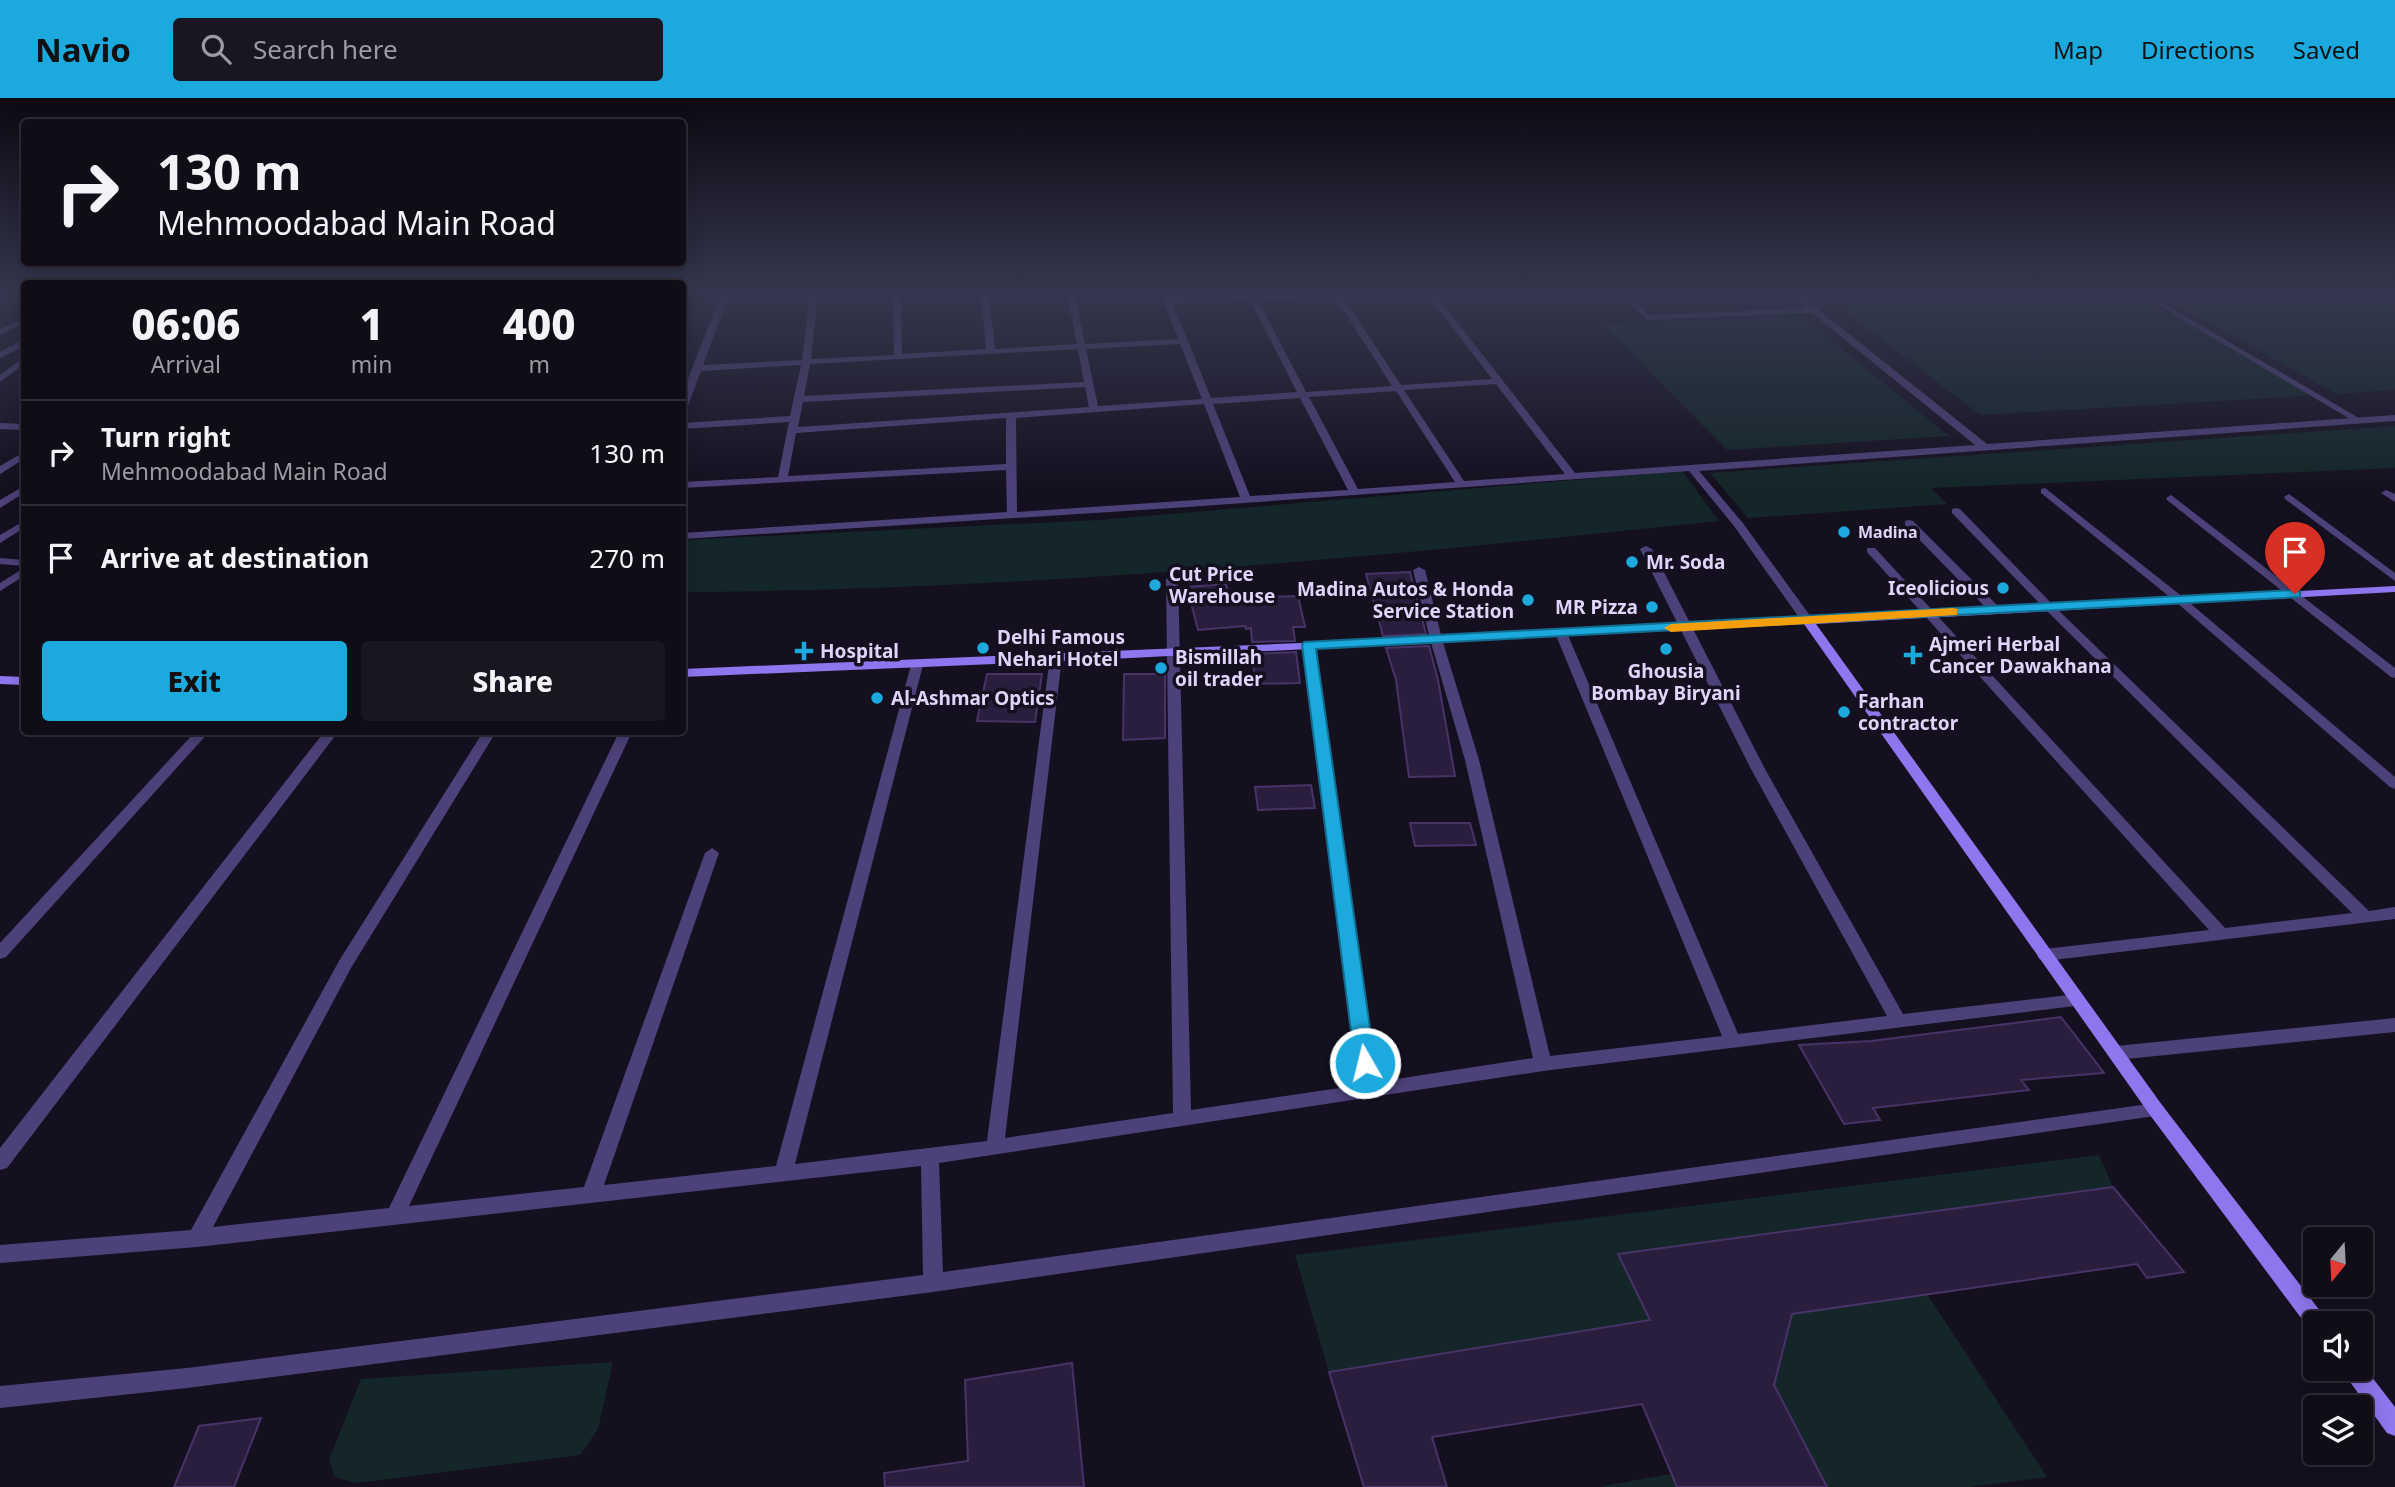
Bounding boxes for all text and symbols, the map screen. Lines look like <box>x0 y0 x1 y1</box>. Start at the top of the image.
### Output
search box <box>173 18 663 81</box>
text: Navio <box>35 27 131 72</box>
icon: search <box>197 30 235 68</box>
text: Search here <box>253 31 398 67</box>
text: Map <box>2053 33 2103 66</box>
text: Directions <box>2141 33 2255 66</box>
text: Saved <box>2293 33 2360 66</box>
text: 130 m <box>157 138 302 204</box>
icon: right <box>42 147 133 238</box>
text: Mehmoodabad Main Road <box>157 201 556 244</box>
text: 06:06 <box>131 295 240 352</box>
text: 1 <box>359 295 384 352</box>
text: 400 <box>503 295 576 352</box>
text: Arrival <box>151 348 221 380</box>
text: min <box>351 348 392 380</box>
text: m <box>528 348 550 380</box>
text: Turn right <box>101 419 231 455</box>
icon: right <box>42 434 80 472</box>
text: 130 m <box>589 435 665 471</box>
text: Mehmoodabad Main Road <box>101 455 388 487</box>
place label: Madina <box>1858 521 1918 543</box>
pin <box>2265 522 2325 594</box>
marker: Madina <box>1836 524 1852 540</box>
icon: arrive <box>2276 533 2314 571</box>
icon: arrive <box>42 539 80 577</box>
text: Arrive at destination <box>101 540 370 576</box>
text: 270 m <box>589 540 665 576</box>
place label: Mr. Soda <box>1646 549 1725 575</box>
marker: Mr. Soda <box>1624 554 1640 570</box>
place label: Cut Price Warehouse <box>1169 561 1275 609</box>
place label: Iceolicious <box>1888 575 1989 601</box>
place label: Madina Autos & Honda Service Station <box>1297 576 1514 624</box>
marker: Cut Price Warehouse <box>1147 577 1163 593</box>
marker: Iceolicious <box>1995 580 2011 596</box>
marker: Madina Autos & Honda Service Station <box>1520 592 1536 608</box>
place label: MR Pizza <box>1555 594 1638 620</box>
marker: MR Pizza <box>1644 599 1660 615</box>
place label: Delhi Famous Nehari Hotel <box>997 624 1125 672</box>
place label: Ajmeri Herbal Cancer Dawakhana <box>1929 631 2112 679</box>
place label: Hospital <box>820 638 899 664</box>
marker: Delhi Famous Nehari Hotel <box>975 640 991 656</box>
button: Exit <box>42 641 347 721</box>
button: Share <box>361 641 665 721</box>
marker: Hospital <box>794 641 814 661</box>
marker: Ghousia Bombay Biryani <box>1658 641 1674 657</box>
place label: Bismillah oil trader <box>1175 644 1263 692</box>
marker: Ajmeri Herbal Cancer Dawakhana <box>1903 645 1923 665</box>
place label: Ghousia Bombay Biryani <box>1591 658 1741 706</box>
marker: Bismillah oil trader <box>1153 660 1169 676</box>
place label: Al-Ashmar Optics <box>891 685 1055 711</box>
place label: Farhan contractor <box>1858 688 1959 736</box>
marker: Al-Ashmar Optics <box>869 690 885 706</box>
marker: Farhan contractor <box>1836 704 1852 720</box>
position arrow <box>1328 1026 1402 1100</box>
north arrow <box>2303 1227 2373 1297</box>
map controls <box>2303 1227 2373 1465</box>
button: sound <box>2303 1311 2373 1381</box>
button: layers <box>2303 1395 2373 1465</box>

